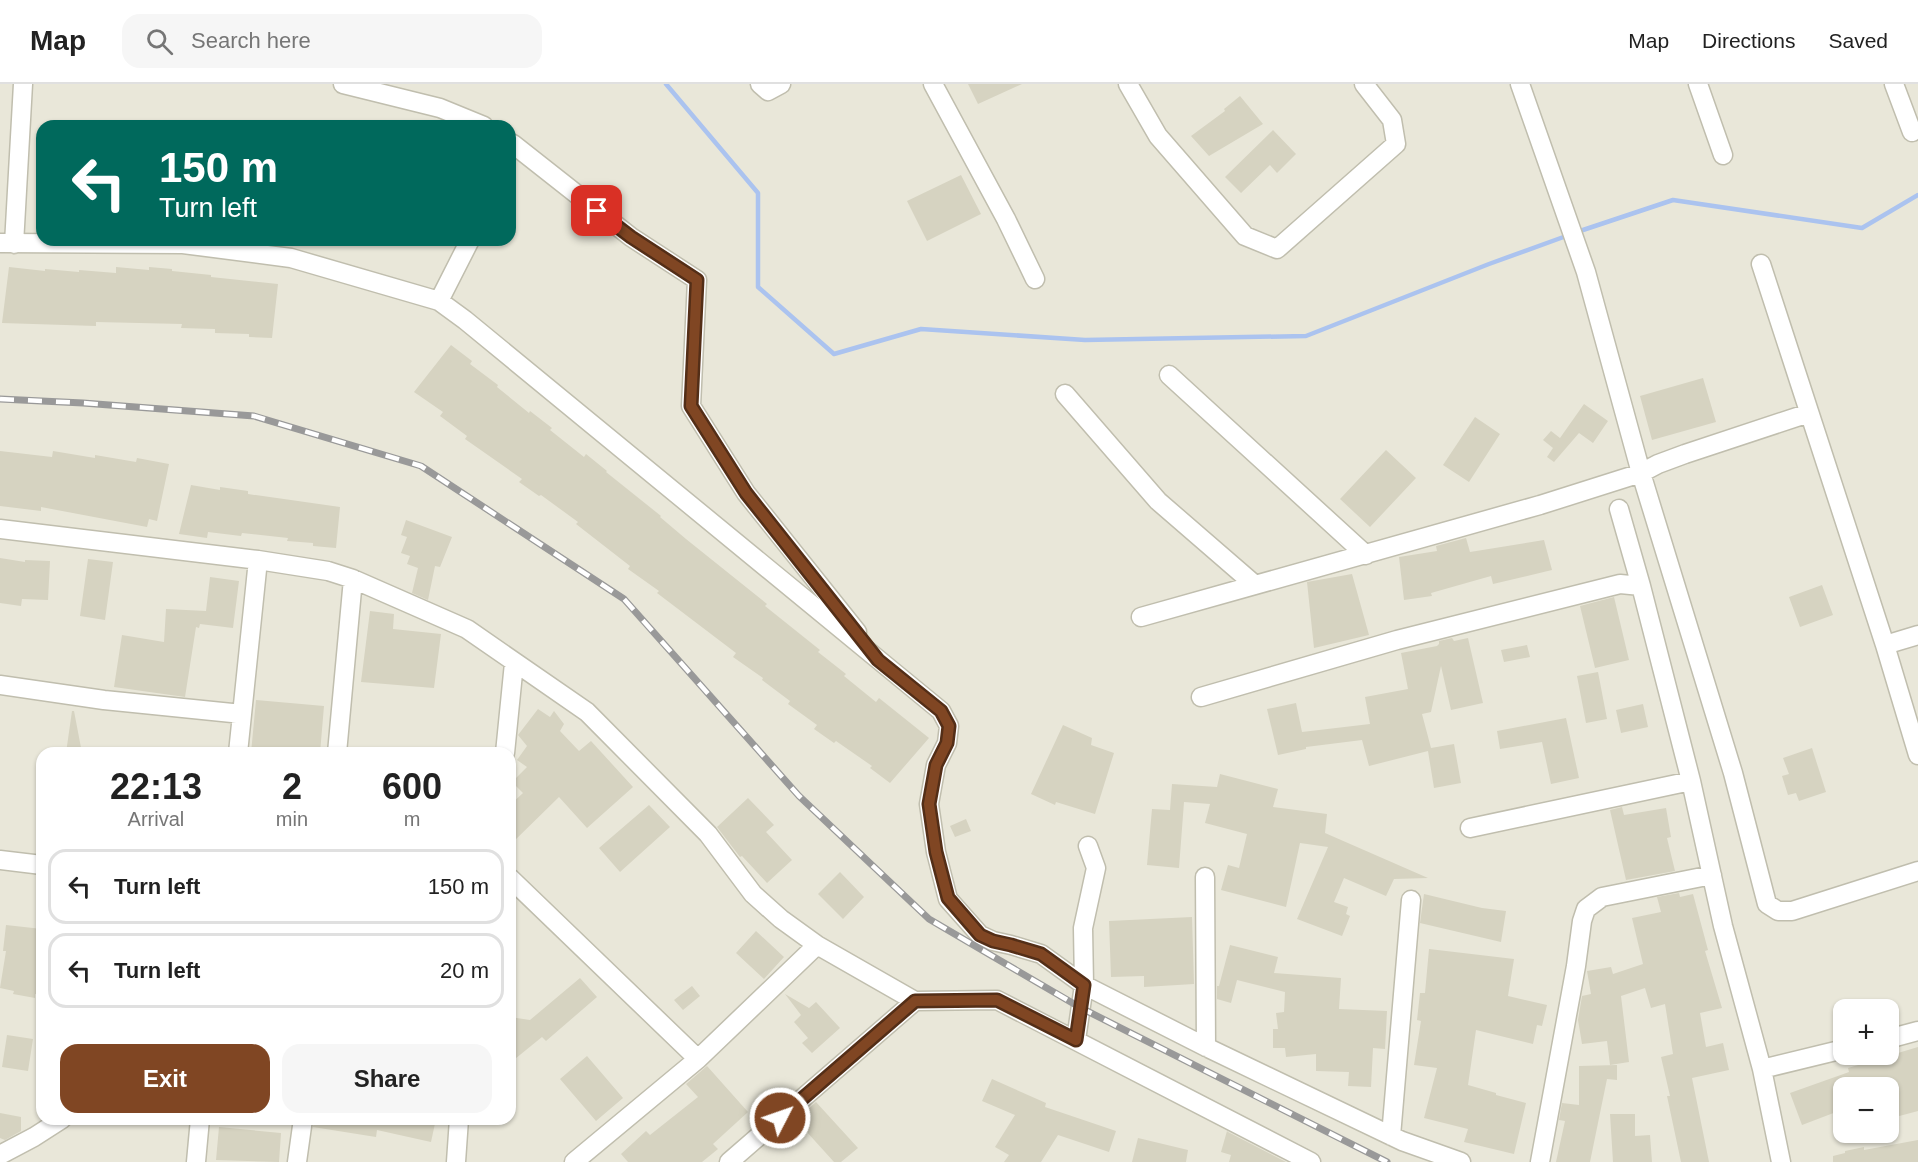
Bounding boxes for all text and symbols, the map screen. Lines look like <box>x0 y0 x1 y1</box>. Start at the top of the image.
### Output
search box <box>122 14 542 68</box>
text: Map <box>30 25 86 56</box>
icon: search <box>143 25 176 58</box>
text: Search here <box>191 28 311 53</box>
text: Map <box>1628 29 1669 52</box>
text: Directions <box>1702 29 1795 52</box>
text: Saved <box>1828 29 1888 52</box>
icon: left <box>60 144 138 222</box>
text: 150 m <box>159 144 278 191</box>
pin <box>571 185 622 236</box>
text: Turn left <box>159 193 257 223</box>
icon: arrive <box>580 194 613 227</box>
text: 22:13 <box>110 766 202 807</box>
text: 2 <box>282 766 302 807</box>
text: 600 <box>382 766 442 807</box>
text: Arrival <box>128 808 184 830</box>
text: min <box>276 808 308 830</box>
text: m <box>404 808 420 830</box>
icon: left <box>63 870 96 903</box>
text: Turn left <box>114 874 200 899</box>
text: 150 m <box>428 874 489 899</box>
icon: left <box>63 954 96 987</box>
text: Turn left <box>114 958 200 983</box>
text: 20 m <box>440 958 489 983</box>
map controls <box>1833 999 1899 1143</box>
button: + <box>1833 999 1899 1065</box>
button: Exit <box>60 1044 270 1113</box>
button: Share <box>282 1044 492 1113</box>
button: − <box>1833 1077 1899 1143</box>
position arrow <box>748 1086 812 1150</box>

